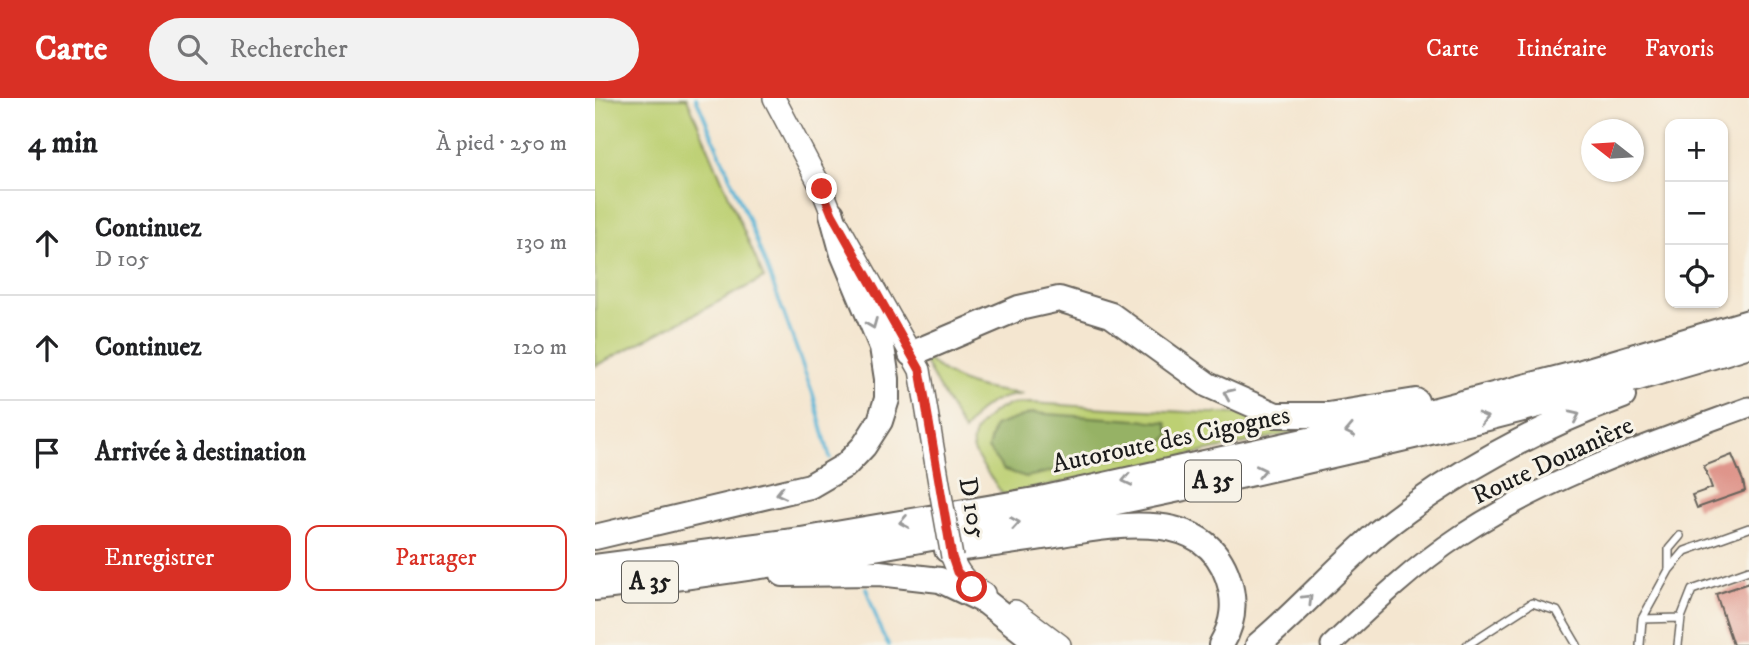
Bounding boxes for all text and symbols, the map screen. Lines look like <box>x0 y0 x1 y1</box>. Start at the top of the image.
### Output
search box <box>149 18 639 81</box>
text: Carte <box>35 29 107 70</box>
icon: search <box>173 30 211 68</box>
text: Rechercher <box>229 33 348 66</box>
text: Carte <box>1426 34 1479 64</box>
text: Itinéraire <box>1517 34 1607 64</box>
text: Favoris <box>1645 34 1714 64</box>
north arrow <box>1581 119 1644 182</box>
map controls <box>1665 119 1728 308</box>
button: + <box>1665 119 1728 182</box>
text: 4 min <box>28 125 98 162</box>
text: À pied · 250 m <box>436 129 567 158</box>
route end <box>806 173 837 204</box>
button: − <box>1665 182 1728 245</box>
text: Continuez <box>95 212 201 245</box>
icon: ahead <box>28 224 66 262</box>
text: 130 m <box>515 228 567 257</box>
text: D 105 <box>95 245 149 274</box>
button: locate <box>1665 245 1728 308</box>
one-way arrow <box>864 317 878 329</box>
icon: ahead <box>28 329 66 367</box>
text: Continuez <box>95 331 201 364</box>
text: 120 m <box>513 333 567 362</box>
one-way arrow <box>1223 388 1235 402</box>
street label: Autoroute des Cigognes <box>1049 399 1293 481</box>
street label: Route Douanière <box>1467 409 1639 513</box>
one-way arrow <box>1567 410 1580 424</box>
one-way arrow <box>1476 412 1488 427</box>
one-way arrow <box>1344 423 1356 438</box>
icon: arrive <box>28 434 66 472</box>
text: Arrivée à destination <box>95 436 306 469</box>
road number: A 35 <box>1185 460 1241 502</box>
one-way arrow <box>1255 464 1267 479</box>
one-way arrow <box>1121 471 1133 486</box>
street label: D 105 <box>950 475 994 541</box>
one-way arrow <box>775 485 787 499</box>
one-way arrow <box>898 514 910 529</box>
one-way arrow <box>1009 516 1021 531</box>
button: Enregistrer <box>28 525 291 591</box>
button: Partager <box>305 525 567 591</box>
road number: A 35 <box>622 561 678 602</box>
route start <box>956 571 987 602</box>
one-way arrow <box>1300 594 1313 607</box>

